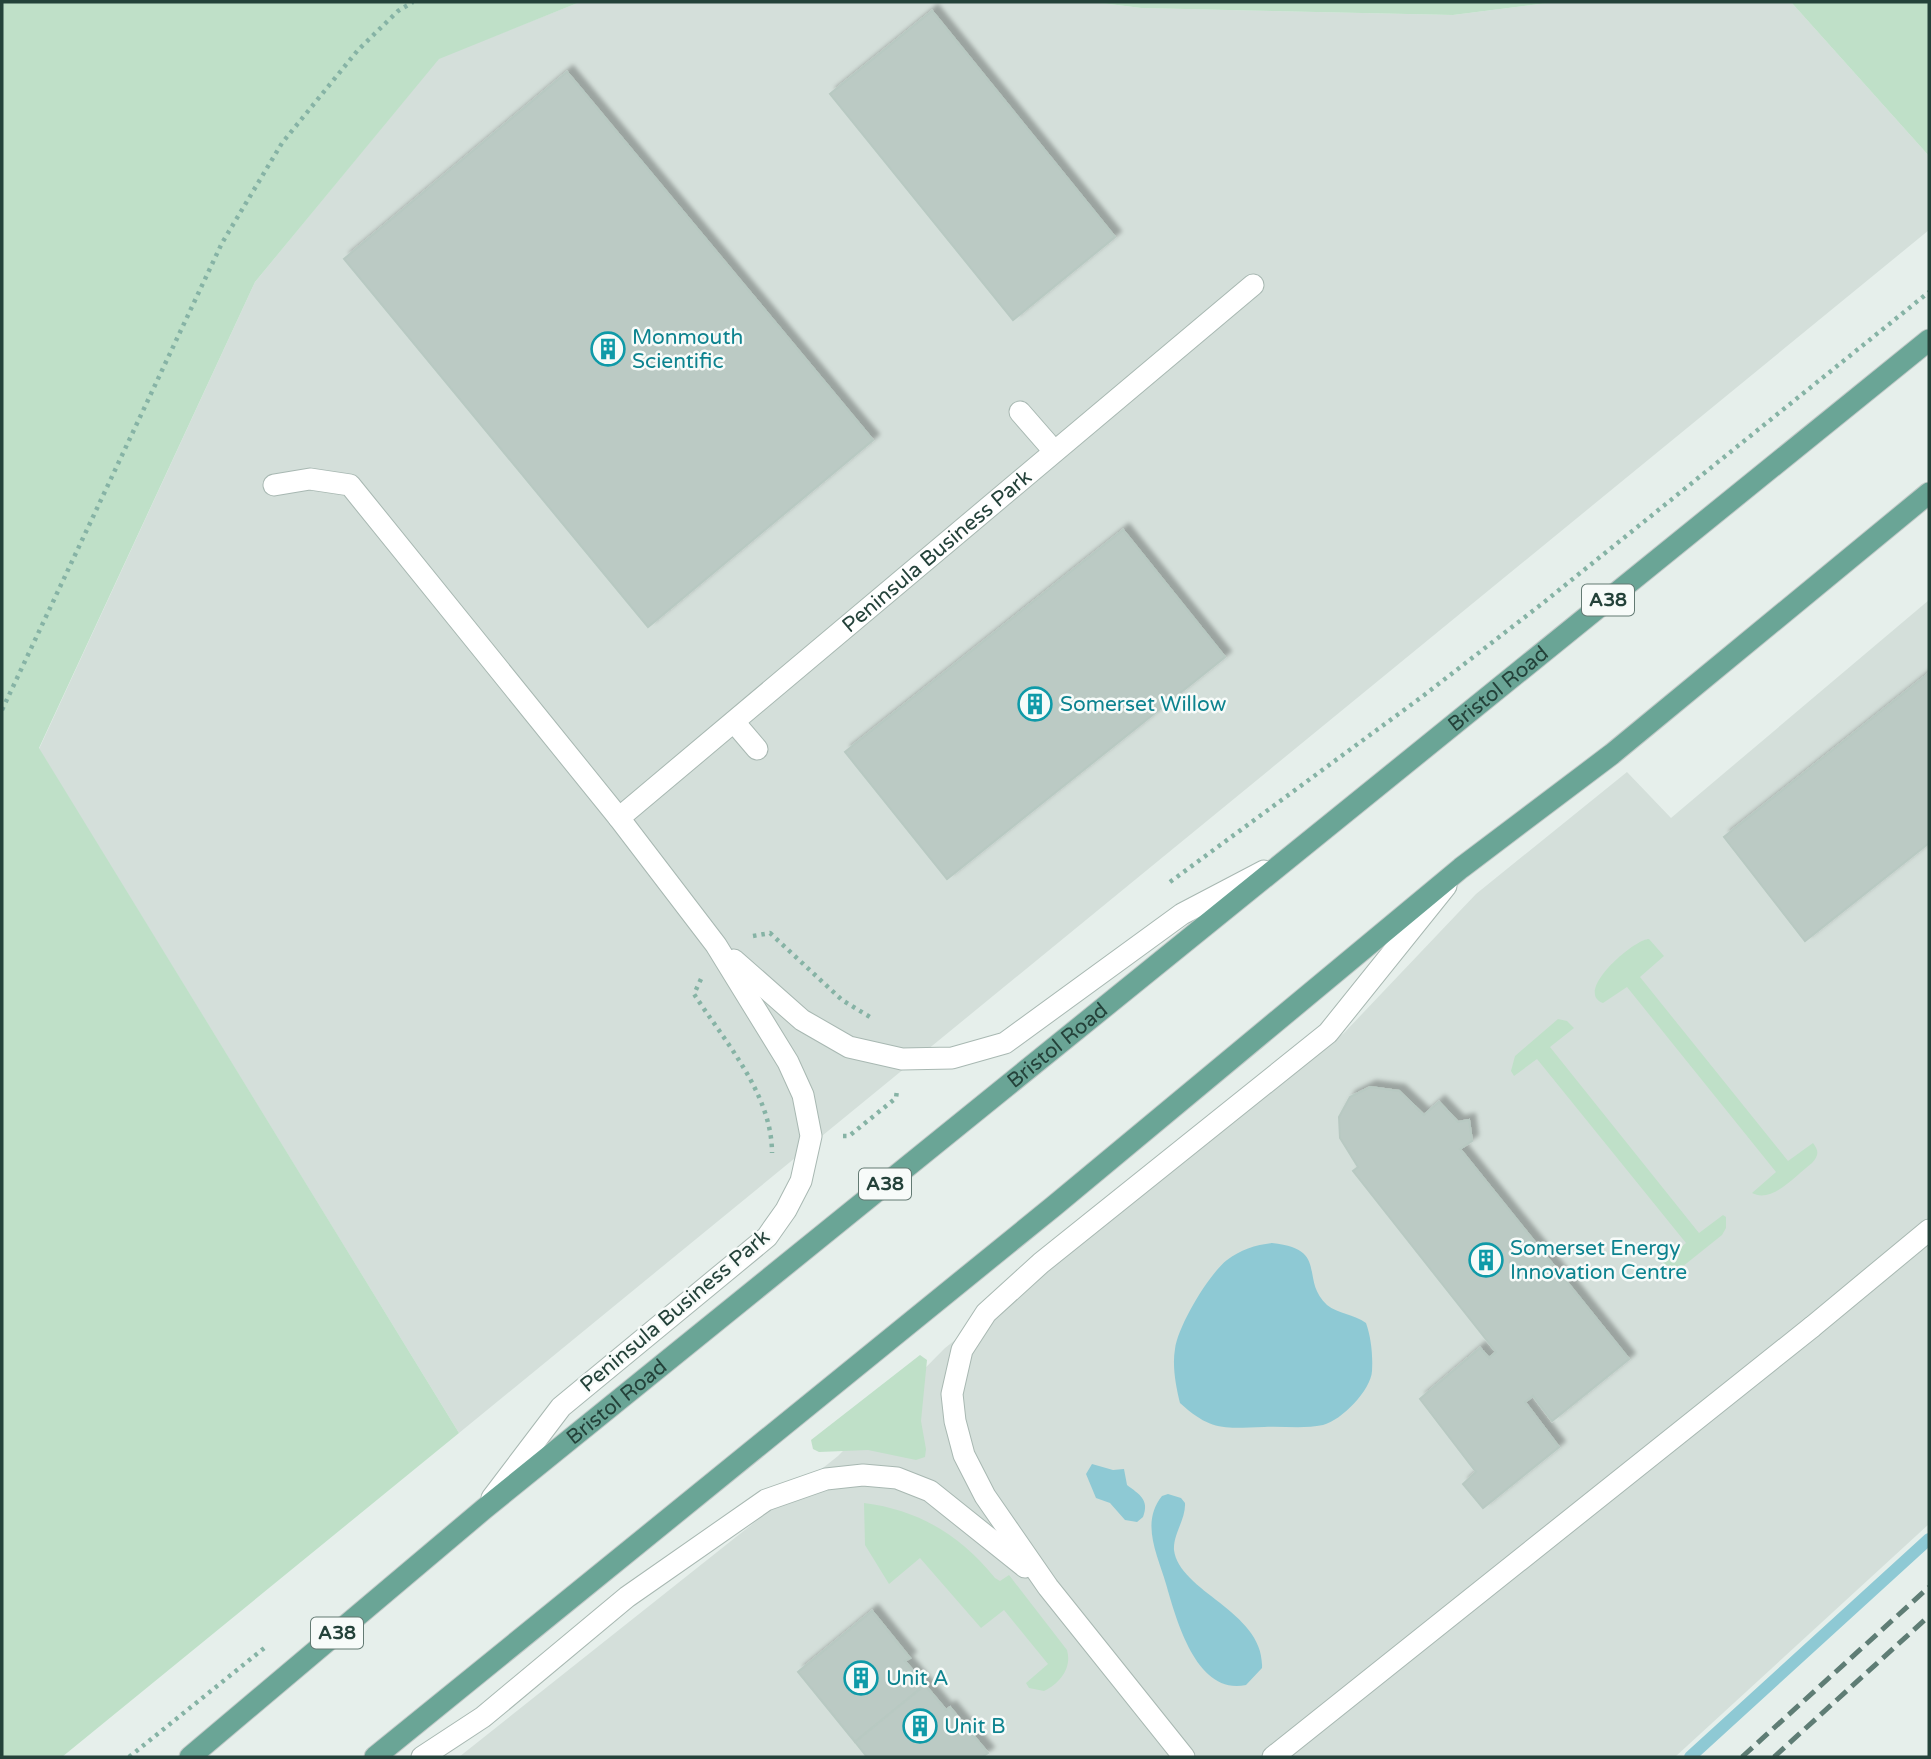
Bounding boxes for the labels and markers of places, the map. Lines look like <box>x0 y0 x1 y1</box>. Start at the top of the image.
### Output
place label: Monmouth Scientific <box>632 325 743 374</box>
building icon: Monmouth Scientific <box>589 330 627 368</box>
building icon: Somerset Willow <box>1016 685 1054 723</box>
place label: Somerset Willow <box>1060 692 1227 717</box>
place label: Somerset Energy Innovation Centre <box>1510 1236 1687 1285</box>
building icon: Somerset Energy Innovation Centre <box>1467 1241 1505 1279</box>
building icon: Unit A <box>842 1659 880 1697</box>
place label: Unit A <box>886 1666 949 1691</box>
building icon: Unit B <box>901 1707 939 1745</box>
place label: Unit B <box>944 1714 1006 1739</box>

